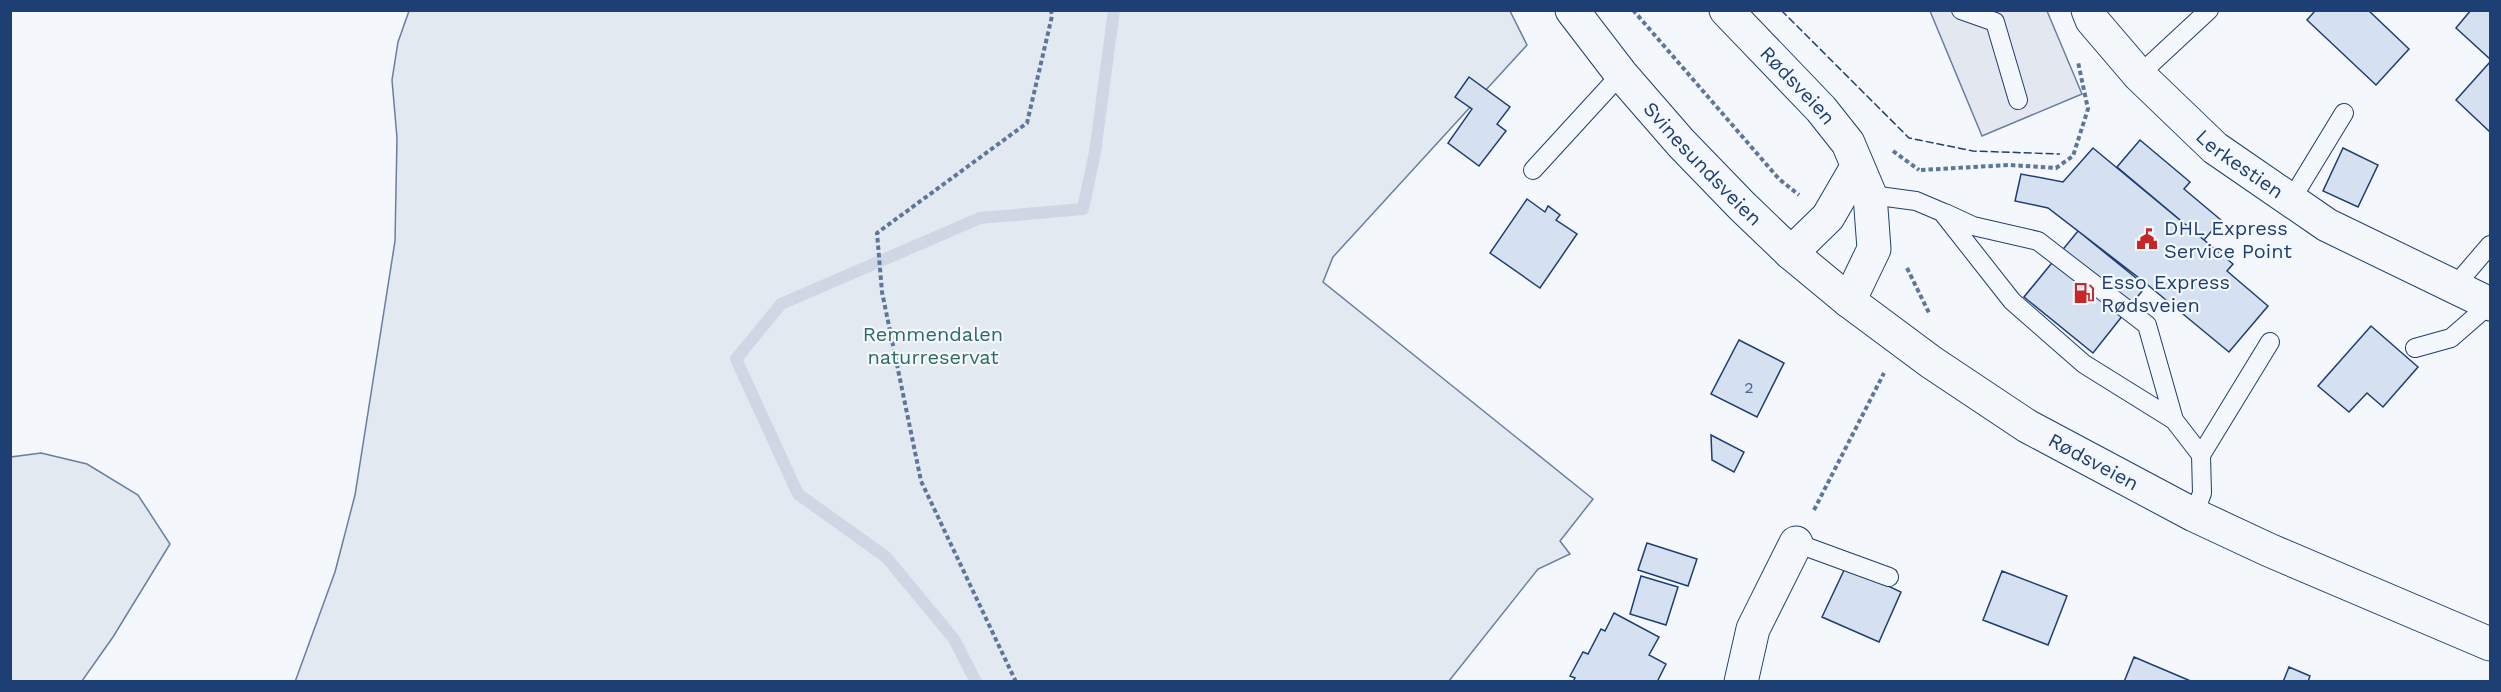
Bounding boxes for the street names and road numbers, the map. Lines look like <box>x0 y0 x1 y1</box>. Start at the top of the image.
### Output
street label: Rødsveien <box>1755 41 1841 129</box>
street label: Svinesundsveien <box>1639 97 1767 231</box>
street label: Lerkestien <box>2191 124 2288 204</box>
street label: Rødsveien <box>2044 428 2143 495</box>

